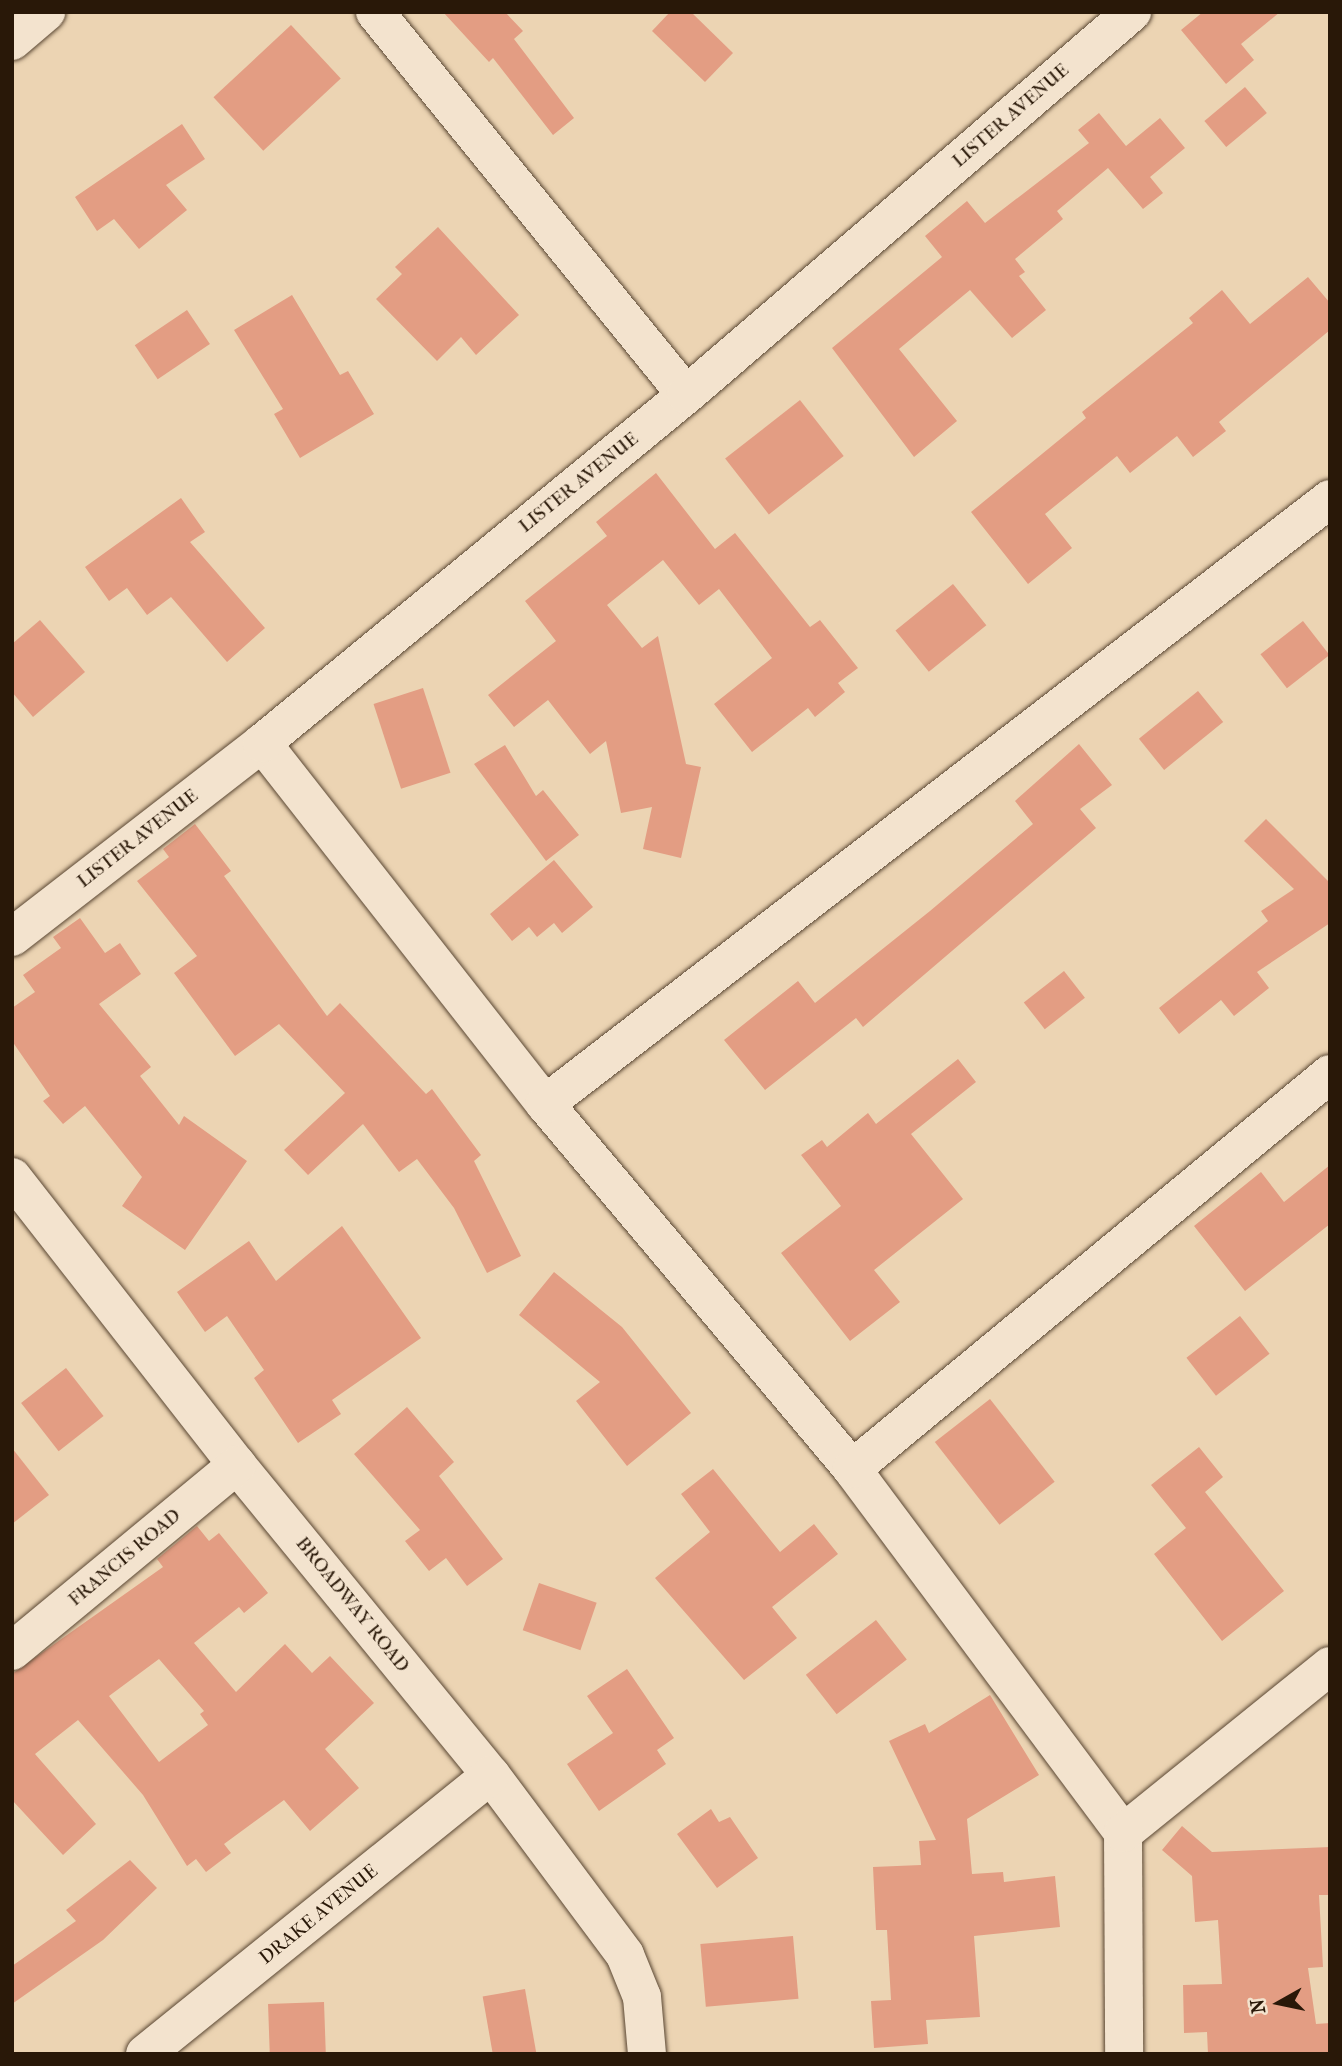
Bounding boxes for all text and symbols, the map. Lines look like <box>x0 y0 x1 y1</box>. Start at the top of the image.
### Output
street label: LISTER AVENUE <box>948 59 1074 173</box>
street label: LISTER AVENUE <box>515 428 643 538</box>
street label: LISTER AVENUE <box>73 785 203 893</box>
street label: FRANCIS ROAD <box>64 1504 186 1612</box>
street label: BROADWAY ROAD <box>290 1533 414 1677</box>
street label: DRAKE AVENUE <box>255 1860 383 1970</box>
north arrow <box>1244 1968 1314 2038</box>
text: N <box>1246 1997 1270 2015</box>

